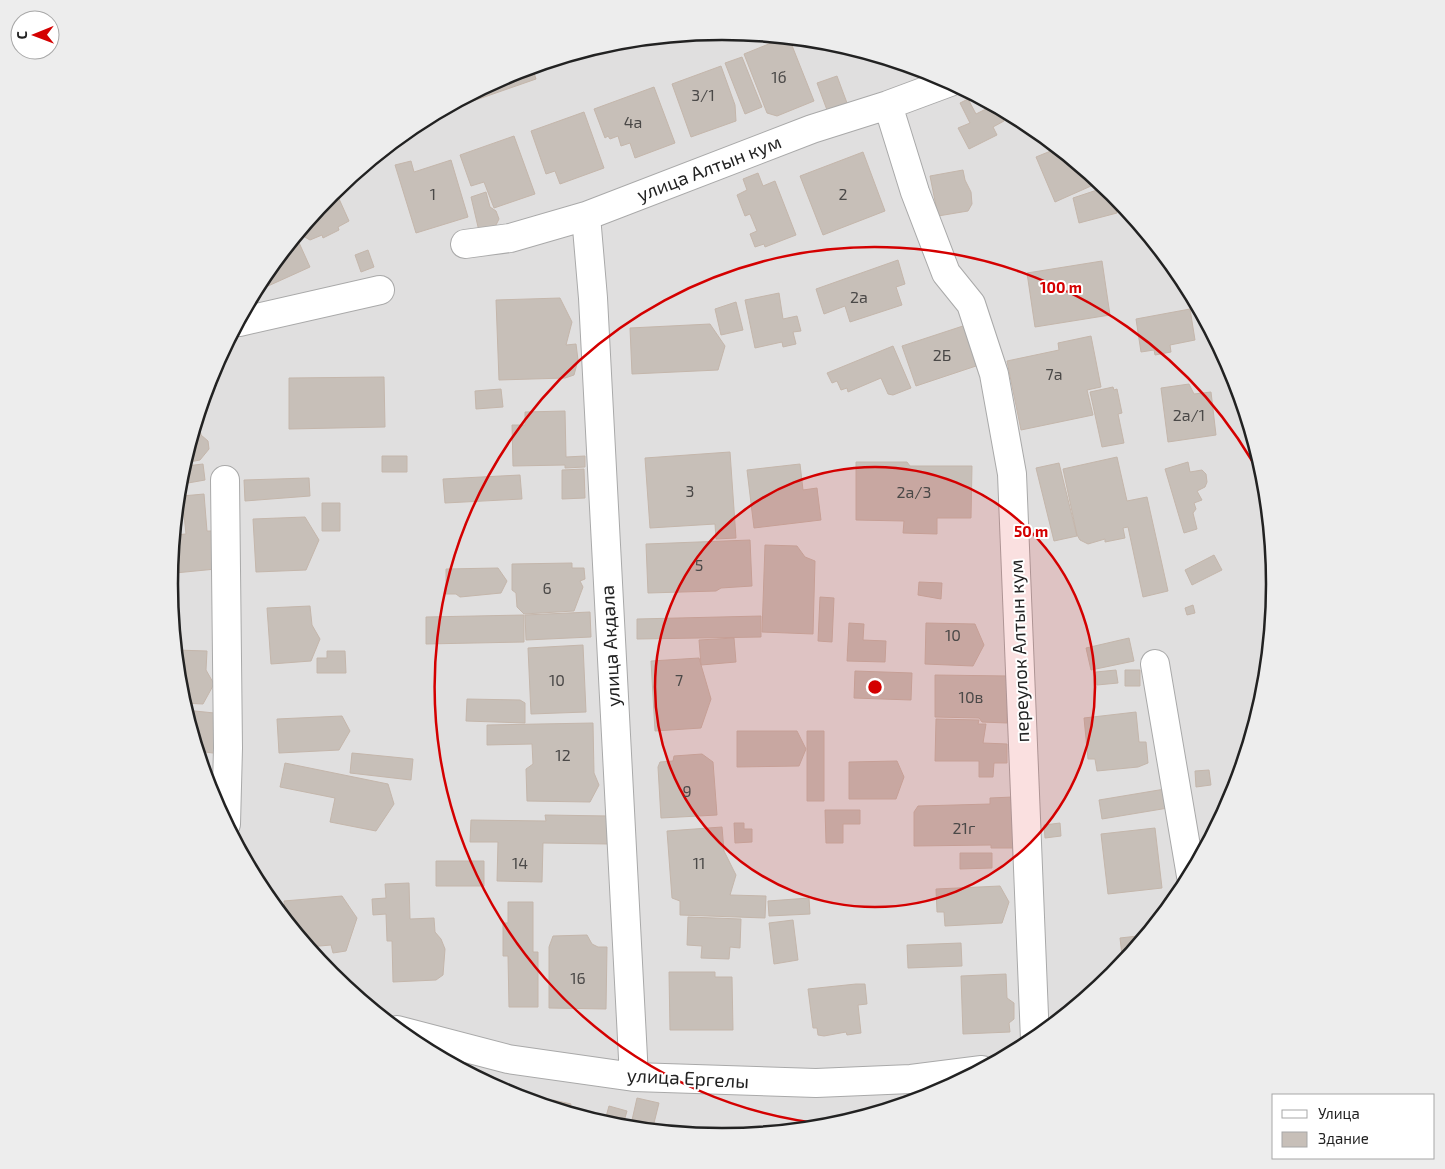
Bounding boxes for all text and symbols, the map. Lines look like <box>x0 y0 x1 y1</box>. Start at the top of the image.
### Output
north arrow <box>10 10 60 60</box>
text: С <box>13 31 30 40</box>
house number: 1б <box>771 67 787 86</box>
house number: 3/1 <box>691 85 715 104</box>
house number: 4а <box>624 112 642 131</box>
street label: улица Алтын кум <box>633 129 785 207</box>
house number: 1 <box>430 184 436 203</box>
house number: 2 <box>839 184 848 203</box>
text: 100 m <box>1040 278 1082 296</box>
house number: 2а <box>850 287 868 306</box>
house number: 2Б <box>933 345 951 364</box>
house number: 7а <box>1045 364 1063 383</box>
house number: 2а/1 <box>1173 405 1205 424</box>
house number: 3 <box>686 481 694 500</box>
house number: 2а/3 <box>897 482 932 501</box>
text: 50 m <box>1014 522 1048 540</box>
house number: 5 <box>695 555 703 574</box>
street label: переулок Алтын кум <box>1004 559 1034 743</box>
house number: 6 <box>542 578 552 597</box>
street label: улица Акдала <box>595 584 625 708</box>
house number: 10 <box>945 625 961 644</box>
house number: 10 <box>549 670 565 689</box>
house number: 7 <box>675 670 683 689</box>
centre of rings <box>866 678 884 696</box>
house number: 10в <box>959 687 983 706</box>
house number: 12 <box>555 745 571 764</box>
house number: 9 <box>682 781 692 800</box>
house number: 21г <box>953 818 976 837</box>
house number: 14 <box>512 853 528 872</box>
house number: 11 <box>693 853 705 872</box>
house number: 16 <box>570 968 586 987</box>
street label: улица Ергелы <box>626 1063 750 1093</box>
legend <box>1272 1094 1435 1159</box>
text: Улица <box>1318 1104 1360 1122</box>
text: Здание <box>1318 1129 1369 1147</box>

